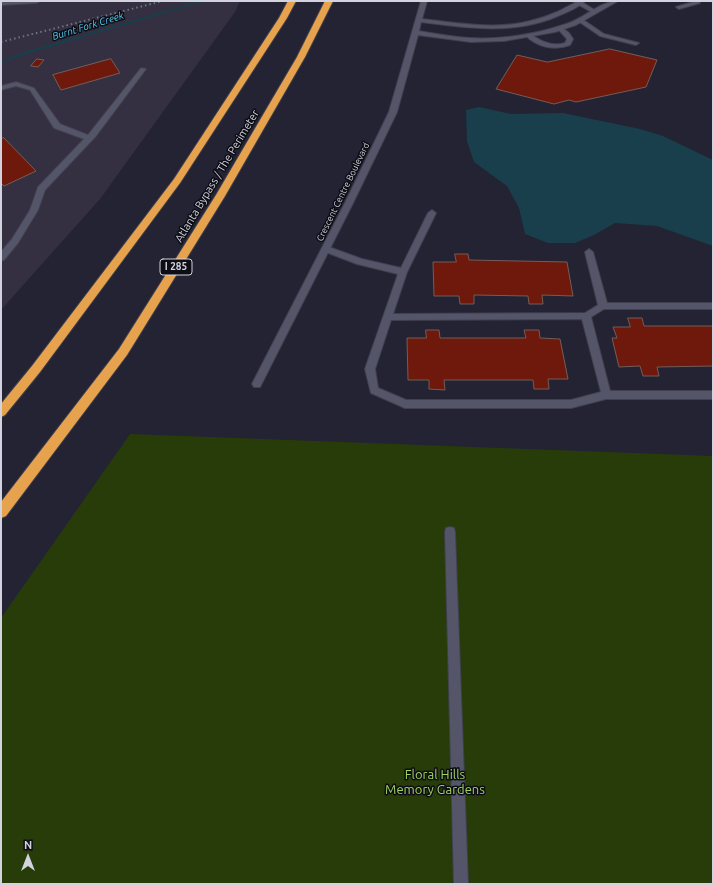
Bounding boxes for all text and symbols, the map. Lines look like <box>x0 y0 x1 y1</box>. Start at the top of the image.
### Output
water label: Burnt Fork Creek <box>51 9 125 43</box>
street label: Atlanta Bypass / The Perimeter <box>172 107 262 245</box>
street label: Crescent Centre Boulevard <box>314 141 372 243</box>
road number: I 285 <box>160 259 192 275</box>
park label: Floral Hills Memory Gardens <box>385 767 485 798</box>
north arrow <box>8 837 48 877</box>
text: N <box>24 839 32 851</box>

